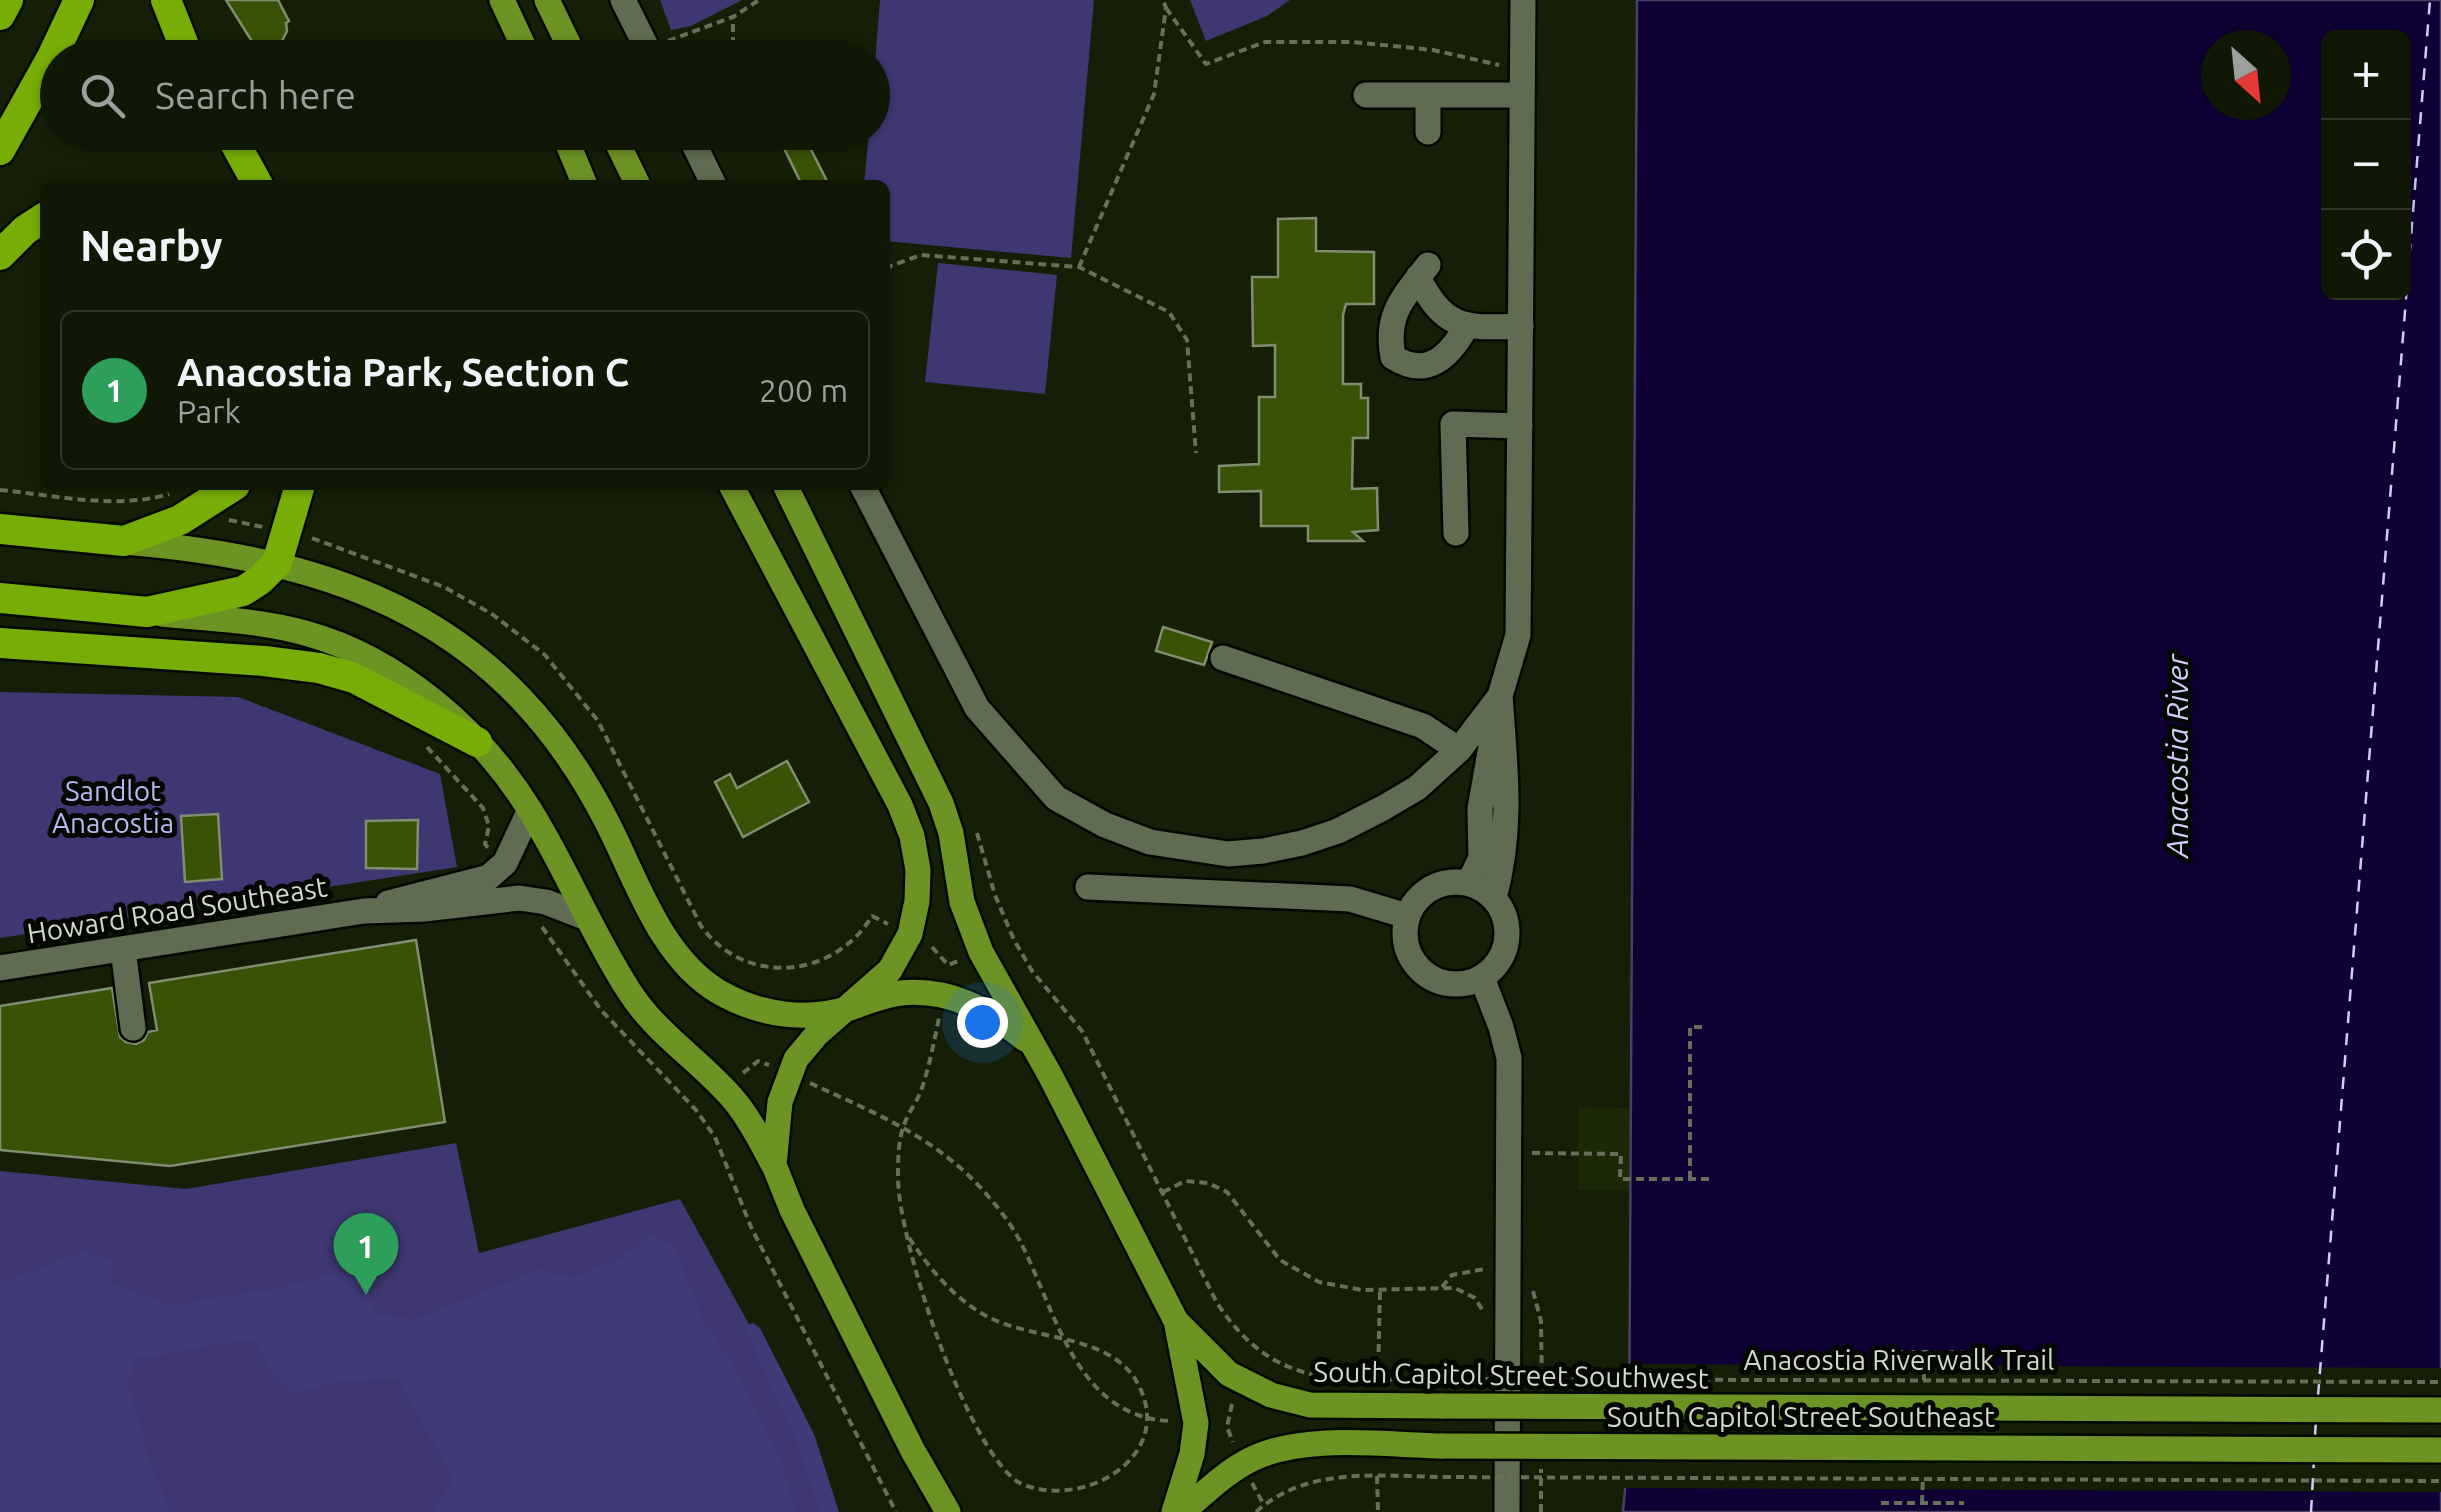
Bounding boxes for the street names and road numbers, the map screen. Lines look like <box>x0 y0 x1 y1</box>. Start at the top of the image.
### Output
street label: Howard Road Southeast <box>25 870 329 949</box>
street label: Anacostia Riverwalk Trail <box>1744 1344 2054 1375</box>
street label: South Capitol Street Southwest <box>1313 1356 1709 1393</box>
street label: South Capitol Street Southeast <box>1607 1401 1995 1432</box>

